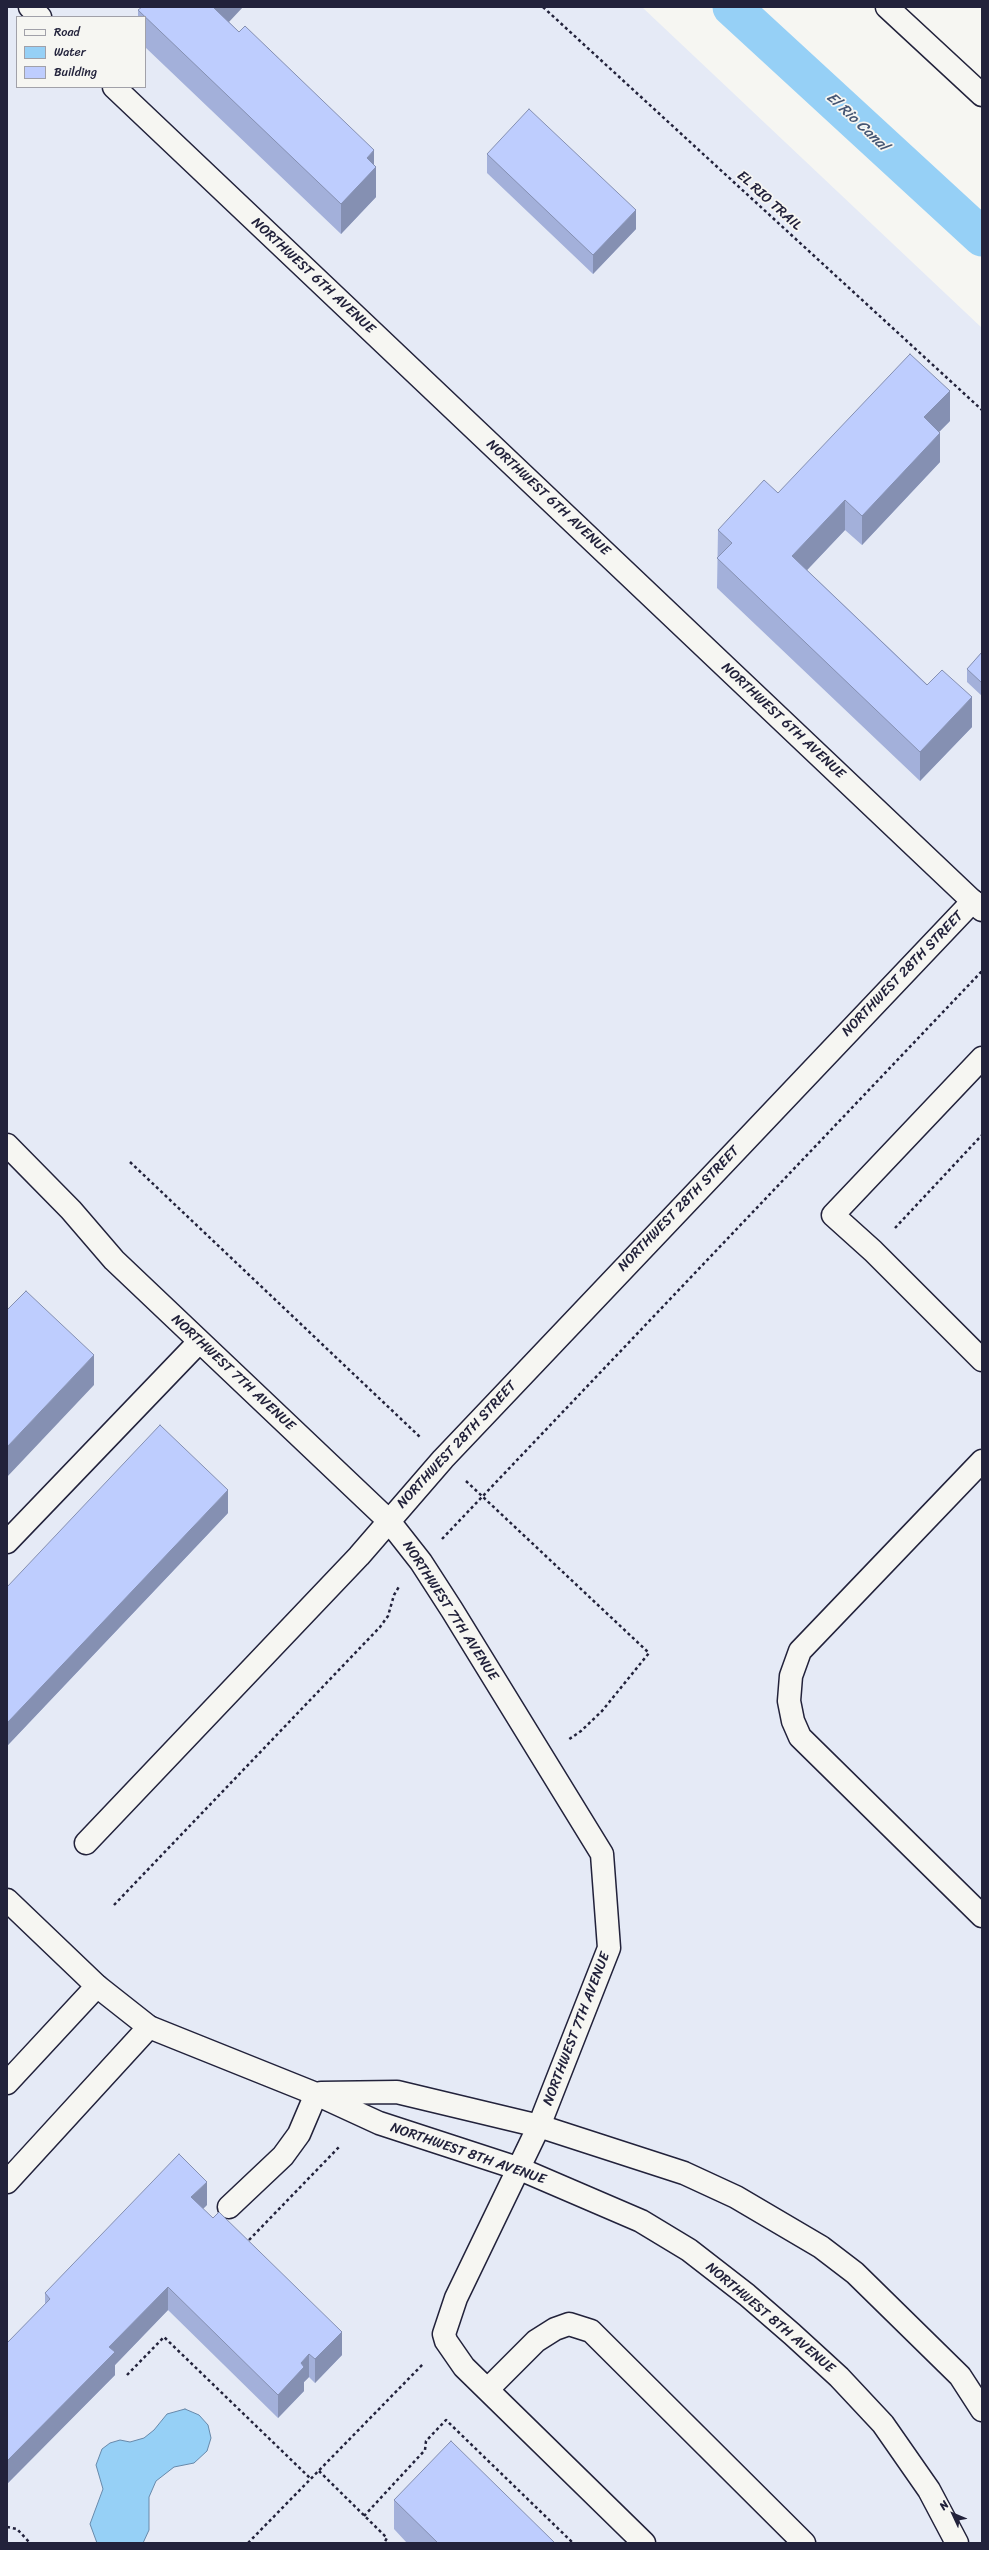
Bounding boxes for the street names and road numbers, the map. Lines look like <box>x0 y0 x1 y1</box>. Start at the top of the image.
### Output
street label: EL RIO TRAIL <box>733 168 805 234</box>
street label: NORTHWEST 6TH AVENUE <box>248 214 378 338</box>
street label: NORTHWEST 6TH AVENUE <box>483 436 613 560</box>
street label: NORTHWEST 6TH AVENUE <box>718 659 848 783</box>
street label: NORTHWEST 28TH STREET <box>839 908 967 1040</box>
street label: NORTHWEST 28TH STREET <box>615 1143 743 1275</box>
street label: NORTHWEST 7TH AVENUE <box>168 1311 298 1435</box>
street label: NORTHWEST 28TH STREET <box>394 1378 520 1512</box>
street label: NORTHWEST 7TH AVENUE <box>399 1538 501 1684</box>
street label: NORTHWEST 7TH AVENUE <box>540 1950 614 2108</box>
street label: NORTHWEST 8TH AVENUE <box>388 2119 548 2189</box>
street label: NORTHWEST 8TH AVENUE <box>702 2259 838 2377</box>

